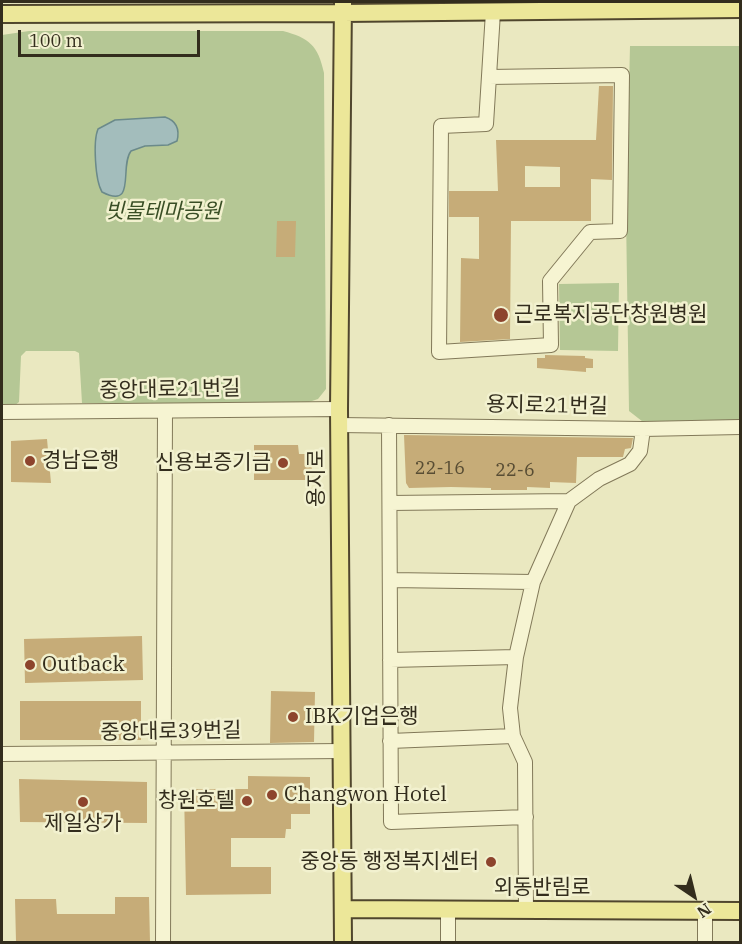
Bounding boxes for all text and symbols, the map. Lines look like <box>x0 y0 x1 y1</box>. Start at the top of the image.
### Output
scale bar <box>21 18 202 56</box>
text: 100 m <box>29 29 83 52</box>
park label: 빗물테마공원 <box>105 199 221 225</box>
place label: 근로복지공단창원병원 <box>514 302 707 328</box>
marker: 근로복지공단창원병원 <box>492 306 510 324</box>
street label: 중앙대로21번길 <box>99 376 241 404</box>
street label: 용지로21번길 <box>486 392 608 420</box>
place label: 경남은행 <box>42 448 119 474</box>
street label: 용지로 <box>304 449 330 507</box>
place label: 신용보증기금 <box>155 450 271 476</box>
marker: 경남은행 <box>23 454 37 468</box>
marker: 신용보증기금 <box>276 456 290 470</box>
house number: 22-16 <box>415 458 465 480</box>
house number: 22-6 <box>495 460 535 482</box>
place label: Outback <box>42 652 125 678</box>
marker: Outback <box>23 658 37 672</box>
place label: IBK기업은행 <box>305 704 418 730</box>
marker: IBK기업은행 <box>286 710 300 724</box>
street label: 중앙대로39번길 <box>100 718 242 746</box>
place label: Changwon Hotel <box>284 782 447 808</box>
place label: 창원호텔 <box>158 788 235 814</box>
marker: Changwon Hotel <box>265 788 279 802</box>
marker: 창원호텔 <box>240 794 254 808</box>
marker: 제일상가 <box>76 795 90 809</box>
place label: 제일상가 <box>44 811 122 837</box>
place label: 중앙동 행정복지센터 <box>300 849 479 875</box>
marker: 중앙동 행정복지센터 <box>484 855 498 869</box>
north arrow <box>664 866 724 926</box>
street label: 외동반림로 <box>494 875 590 901</box>
text: N <box>693 899 715 923</box>

